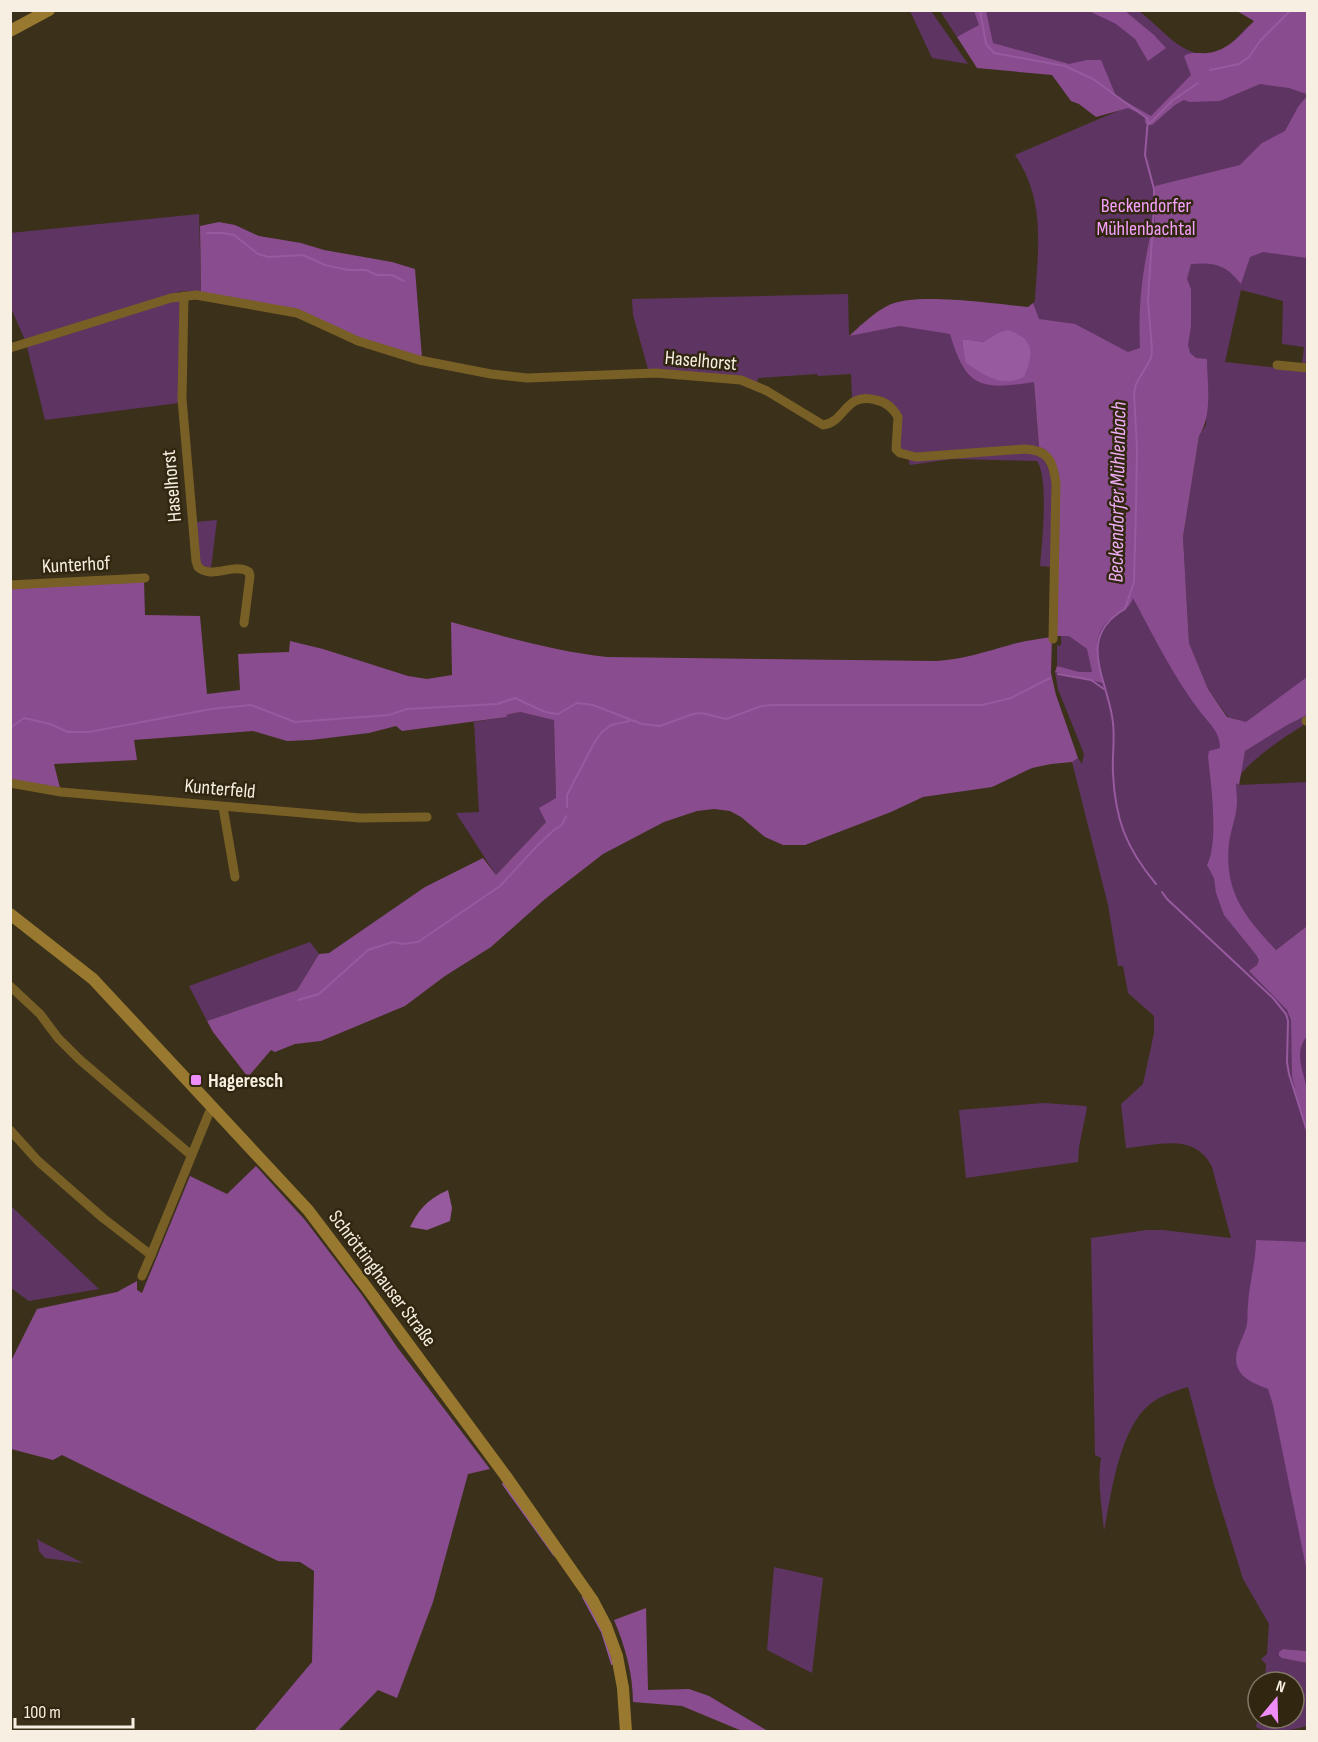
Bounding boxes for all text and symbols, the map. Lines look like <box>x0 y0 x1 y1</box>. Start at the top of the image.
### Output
park label: Beckendorfer Mühlenbachtal <box>1096 194 1196 241</box>
street label: Haselhorst <box>664 346 738 376</box>
water label: Beckendorfer Mühlenbach <box>1103 401 1132 583</box>
street label: Haselhorst <box>157 449 187 523</box>
street label: Kunterhof <box>41 551 111 579</box>
street label: Kunterfeld <box>183 774 256 804</box>
place label: Hageresch <box>208 1069 283 1093</box>
marker: Hageresch <box>189 1073 203 1087</box>
street label: Schröttinghauser Straße <box>323 1206 441 1351</box>
north arrow <box>1246 1670 1306 1730</box>
text: N <box>1273 1677 1288 1698</box>
scale bar <box>15 1691 134 1729</box>
text: 100 m <box>24 1702 61 1723</box>

